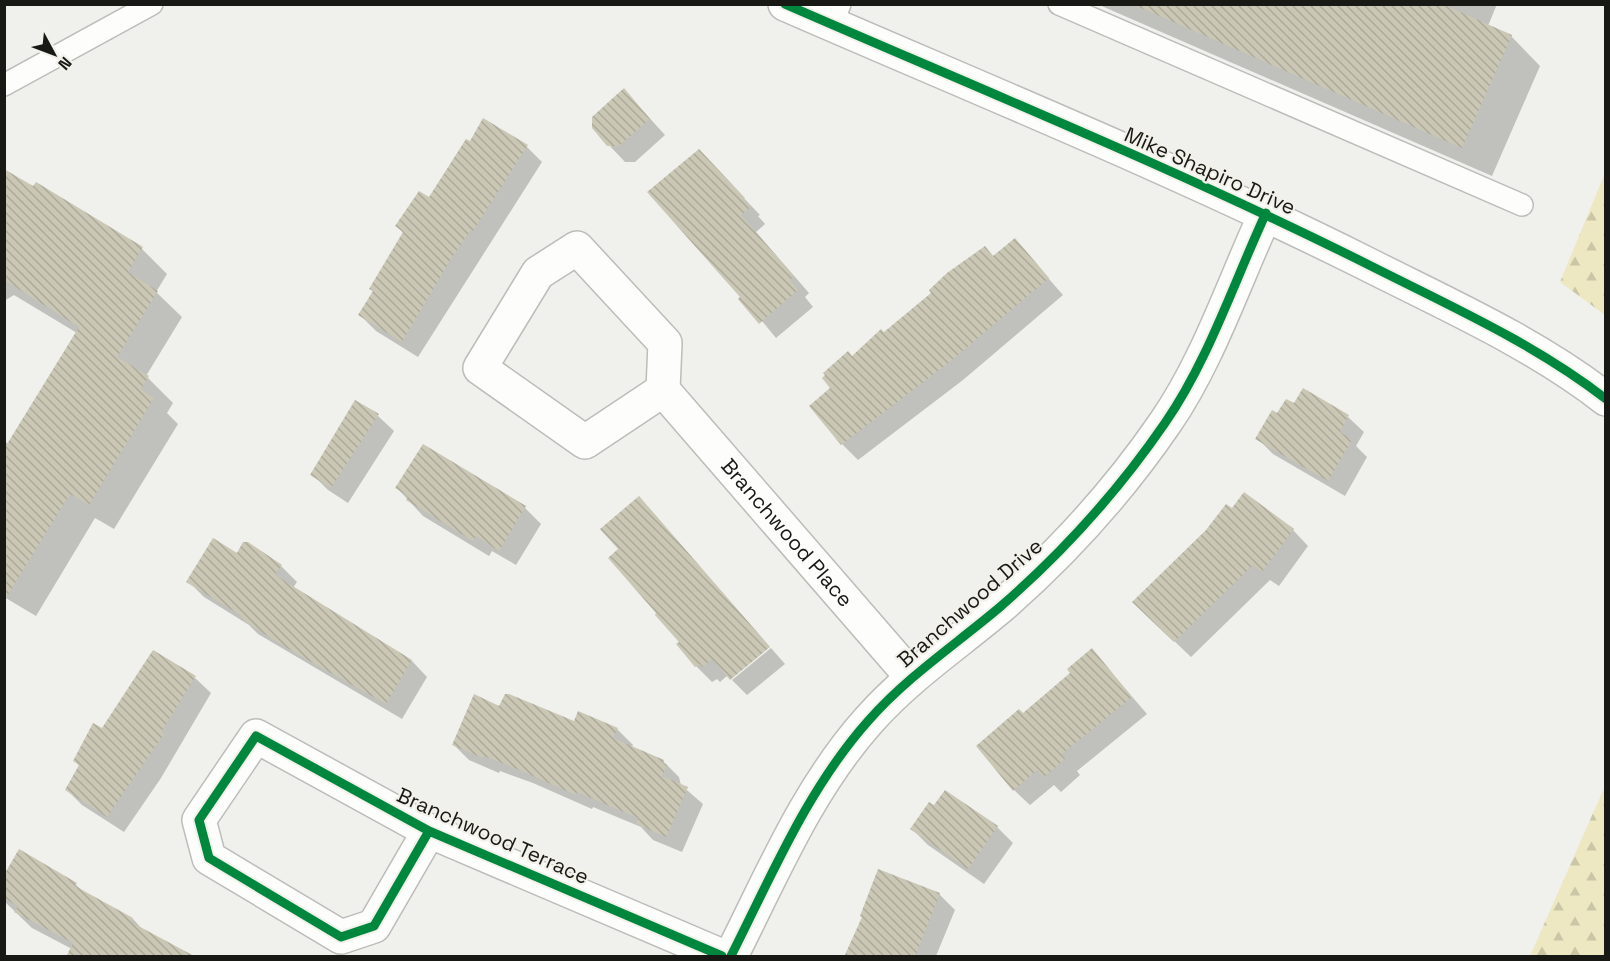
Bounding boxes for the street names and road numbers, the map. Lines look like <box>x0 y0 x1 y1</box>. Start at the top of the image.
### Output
street label: Mike Shapiro Drive <box>1120 121 1300 220</box>
street label: Branchwood Place <box>715 453 859 612</box>
street label: Branchwood Drive <box>892 532 1048 673</box>
street label: Branchwood Terrace <box>393 781 594 890</box>

